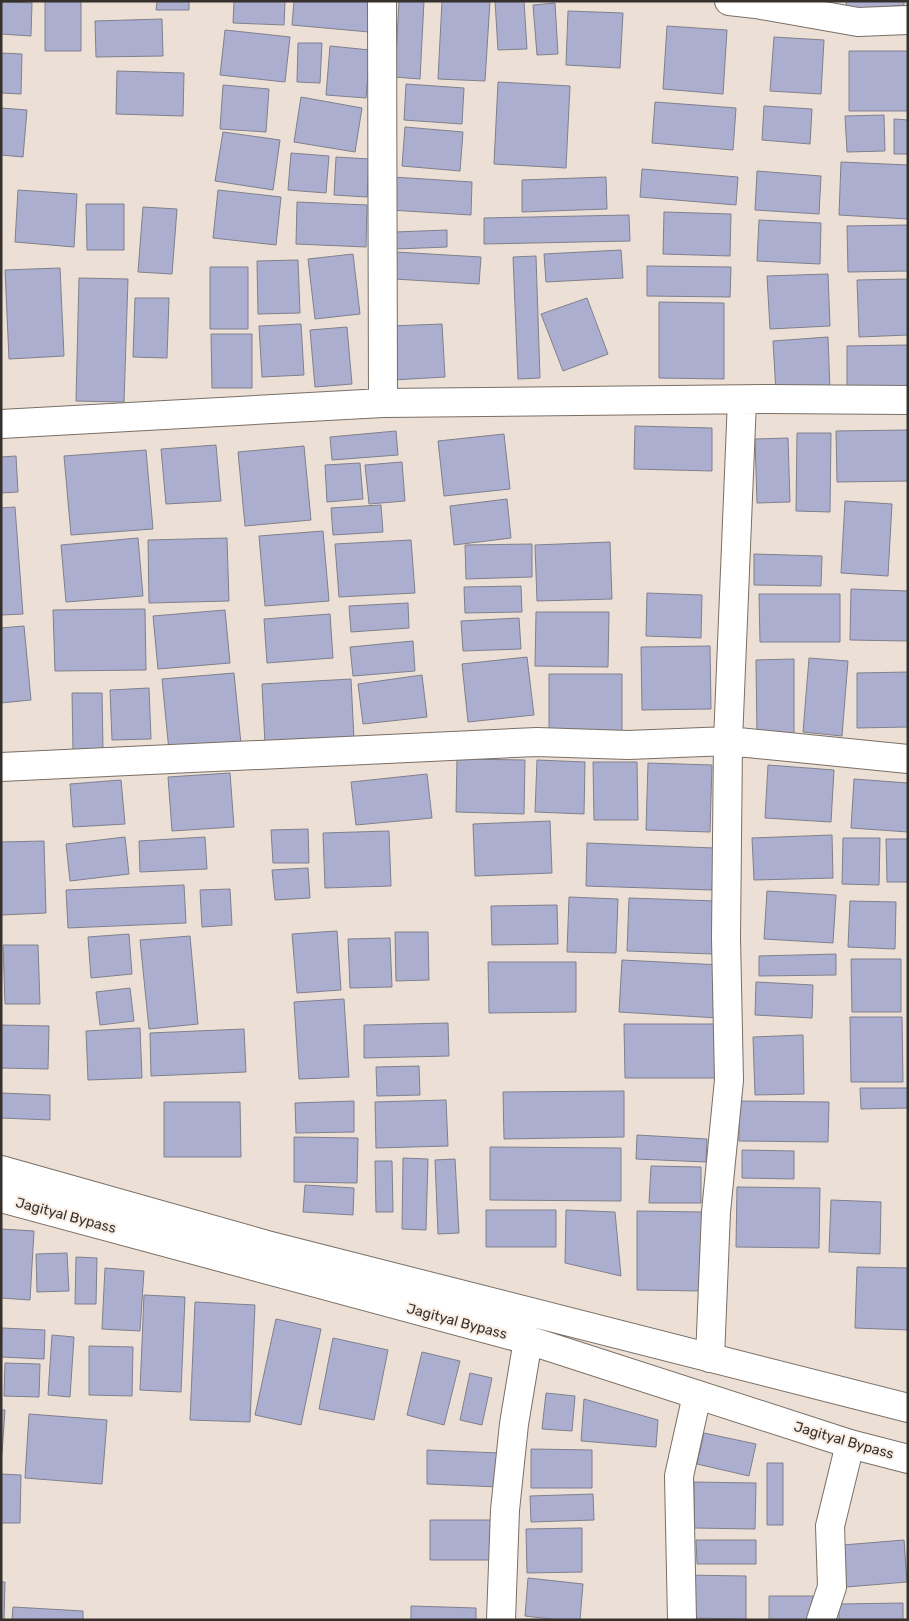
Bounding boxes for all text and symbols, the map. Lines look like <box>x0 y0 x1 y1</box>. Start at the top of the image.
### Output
street label: Jagityal Bypass <box>14 1194 118 1237</box>
street label: Jagityal Bypass <box>405 1300 509 1343</box>
street label: Jagityal Bypass <box>792 1418 896 1463</box>

